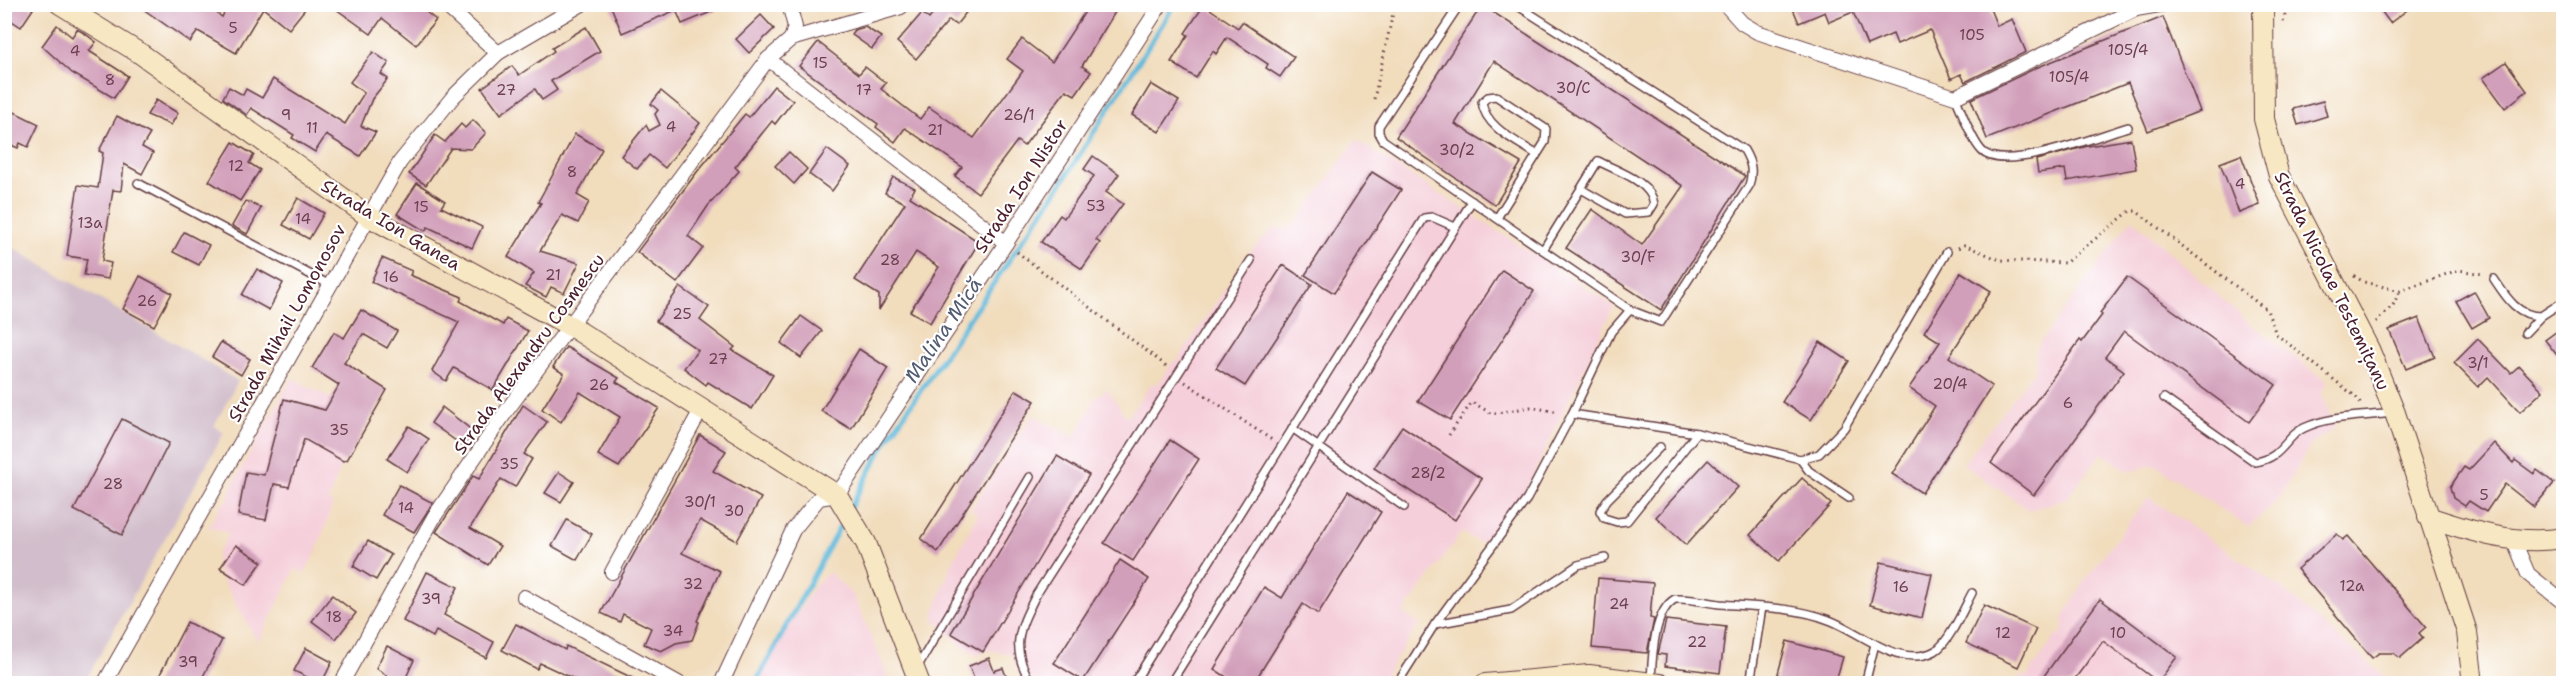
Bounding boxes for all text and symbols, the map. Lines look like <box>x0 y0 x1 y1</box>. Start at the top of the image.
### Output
house number: 5 <box>228 18 238 38</box>
house number: 105 <box>1959 25 1985 45</box>
house number: 105/4 <box>2108 40 2148 60</box>
house number: 4 <box>70 41 80 61</box>
house number: 15 <box>812 53 828 73</box>
house number: 105/4 <box>2049 67 2089 87</box>
house number: 8 <box>105 70 115 90</box>
house number: 30/C <box>1556 78 1590 98</box>
house number: 27 <box>496 80 516 100</box>
house number: 17 <box>856 80 872 100</box>
house number: 9 <box>281 105 291 125</box>
house number: 26/1 <box>1003 105 1035 125</box>
street label: Strada Ion Nistor <box>969 114 1073 258</box>
house number: 4 <box>666 117 676 137</box>
house number: 11 <box>306 118 318 138</box>
house number: 21 <box>927 120 943 140</box>
house number: 30/2 <box>1439 140 1475 160</box>
house number: 12 <box>228 156 244 176</box>
house number: 8 <box>567 162 577 182</box>
street label: Strada Nicolae Testemițanu <box>2269 168 2395 394</box>
street label: Strada Ion Ganea <box>317 174 465 276</box>
house number: 4 <box>2235 174 2245 194</box>
house number: 53 <box>1087 196 1106 216</box>
house number: 15 <box>413 197 429 217</box>
house number: 14 <box>295 209 311 229</box>
house number: 13a <box>77 213 103 233</box>
street label: Strada Mihail Lomonosov <box>222 220 352 426</box>
house number: 30/F <box>1621 247 1655 267</box>
street label: Strada Alexandru Cosmescu <box>448 249 610 459</box>
house number: 28 <box>880 250 900 270</box>
house number: 21 <box>545 265 561 285</box>
house number: 16 <box>383 267 399 287</box>
water label: Malina Mică <box>898 272 988 388</box>
house number: 26 <box>137 291 157 311</box>
house number: 25 <box>672 304 692 324</box>
house number: 27 <box>708 349 728 369</box>
house number: 3/1 <box>2467 353 2489 373</box>
house number: 20/4 <box>1932 374 1968 394</box>
house number: 26 <box>589 375 609 395</box>
house number: 6 <box>2063 393 2073 413</box>
house number: 35 <box>329 420 349 440</box>
house number: 35 <box>499 454 519 474</box>
house number: 28/2 <box>1410 463 1446 483</box>
house number: 28 <box>103 474 123 494</box>
house number: 5 <box>2479 485 2489 505</box>
house number: 30/1 <box>684 492 716 512</box>
house number: 14 <box>398 498 414 518</box>
house number: 30 <box>724 501 744 521</box>
house number: 32 <box>683 574 703 594</box>
house number: 12a <box>2340 576 2365 596</box>
house number: 16 <box>1893 577 1909 597</box>
house number: 39 <box>421 589 441 609</box>
house number: 24 <box>1609 594 1629 614</box>
house number: 18 <box>326 607 342 627</box>
house number: 34 <box>663 621 683 641</box>
house number: 12 <box>1995 623 2011 643</box>
house number: 10 <box>2110 623 2126 643</box>
house number: 22 <box>1687 632 1707 652</box>
house number: 39 <box>178 652 198 672</box>

